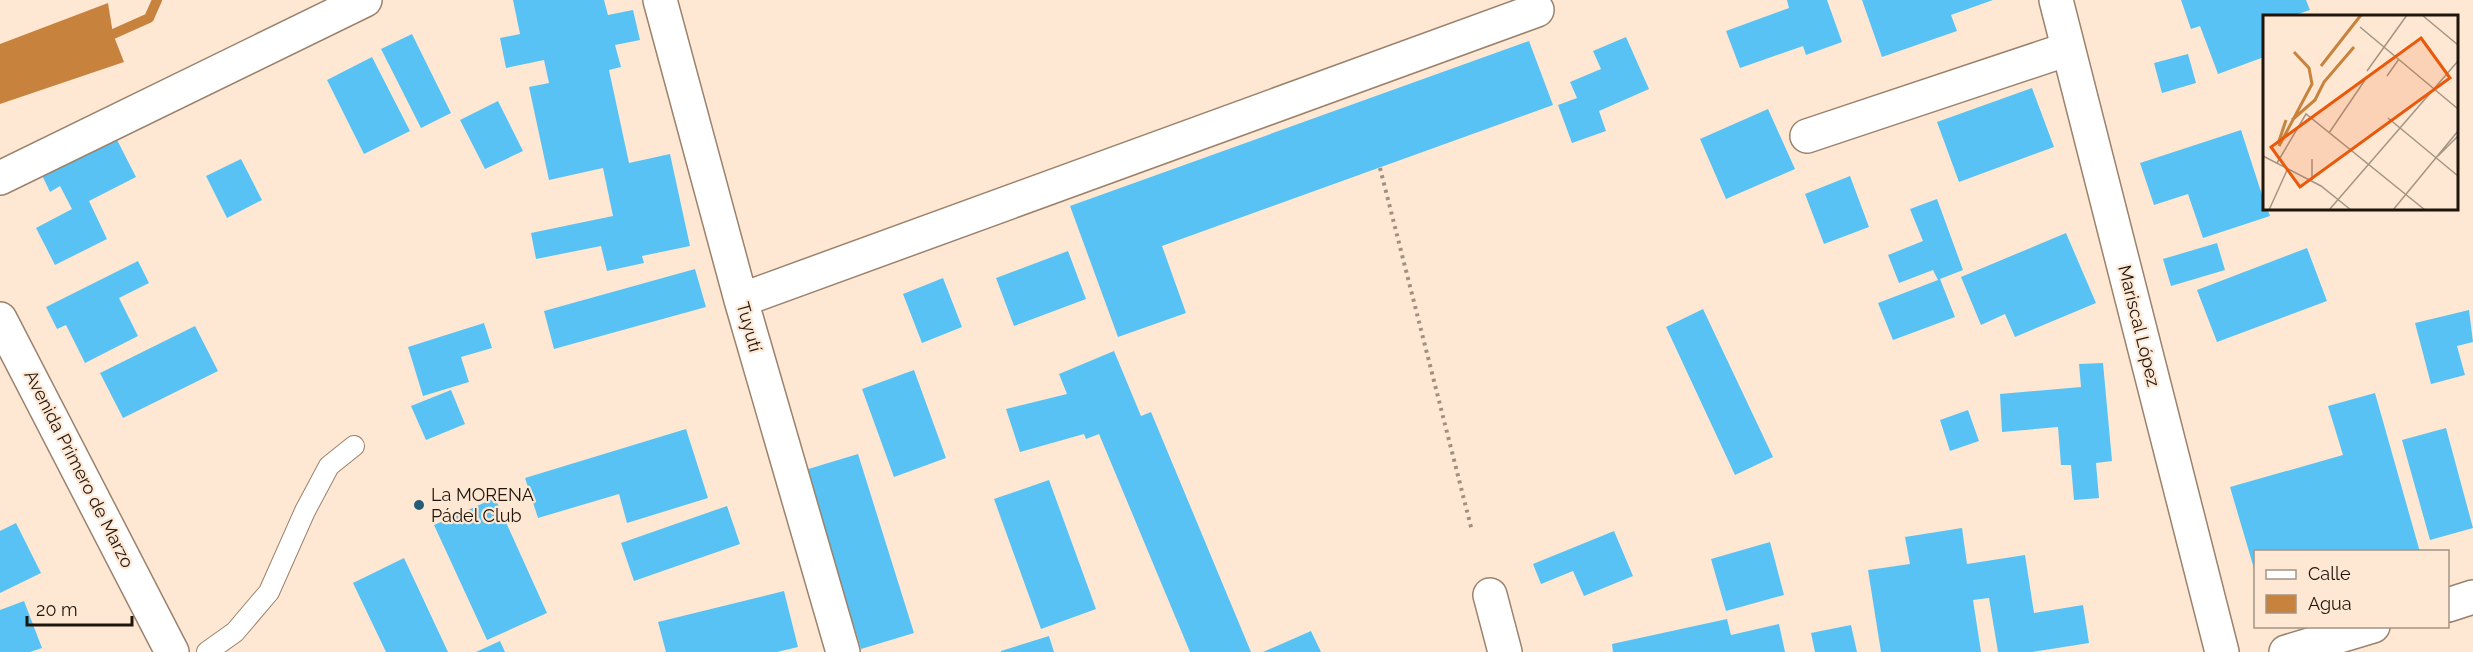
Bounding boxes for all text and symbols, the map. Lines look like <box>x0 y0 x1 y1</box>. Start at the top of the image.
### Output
inset map <box>2263 15 2458 210</box>
street label: Mariscal López <box>2114 263 2165 389</box>
street label: Tuyutí <box>732 300 767 354</box>
street label: Avenida Primero de Marzo <box>20 367 139 571</box>
place label: La MORENA Pádel Club <box>431 484 534 526</box>
marker: La MORENA Pádel Club <box>412 498 426 512</box>
legend <box>2254 550 2449 628</box>
text: Calle <box>2308 563 2351 584</box>
scale bar <box>27 589 132 627</box>
text: Agua <box>2308 593 2352 614</box>
text: 20 m <box>36 599 78 620</box>

